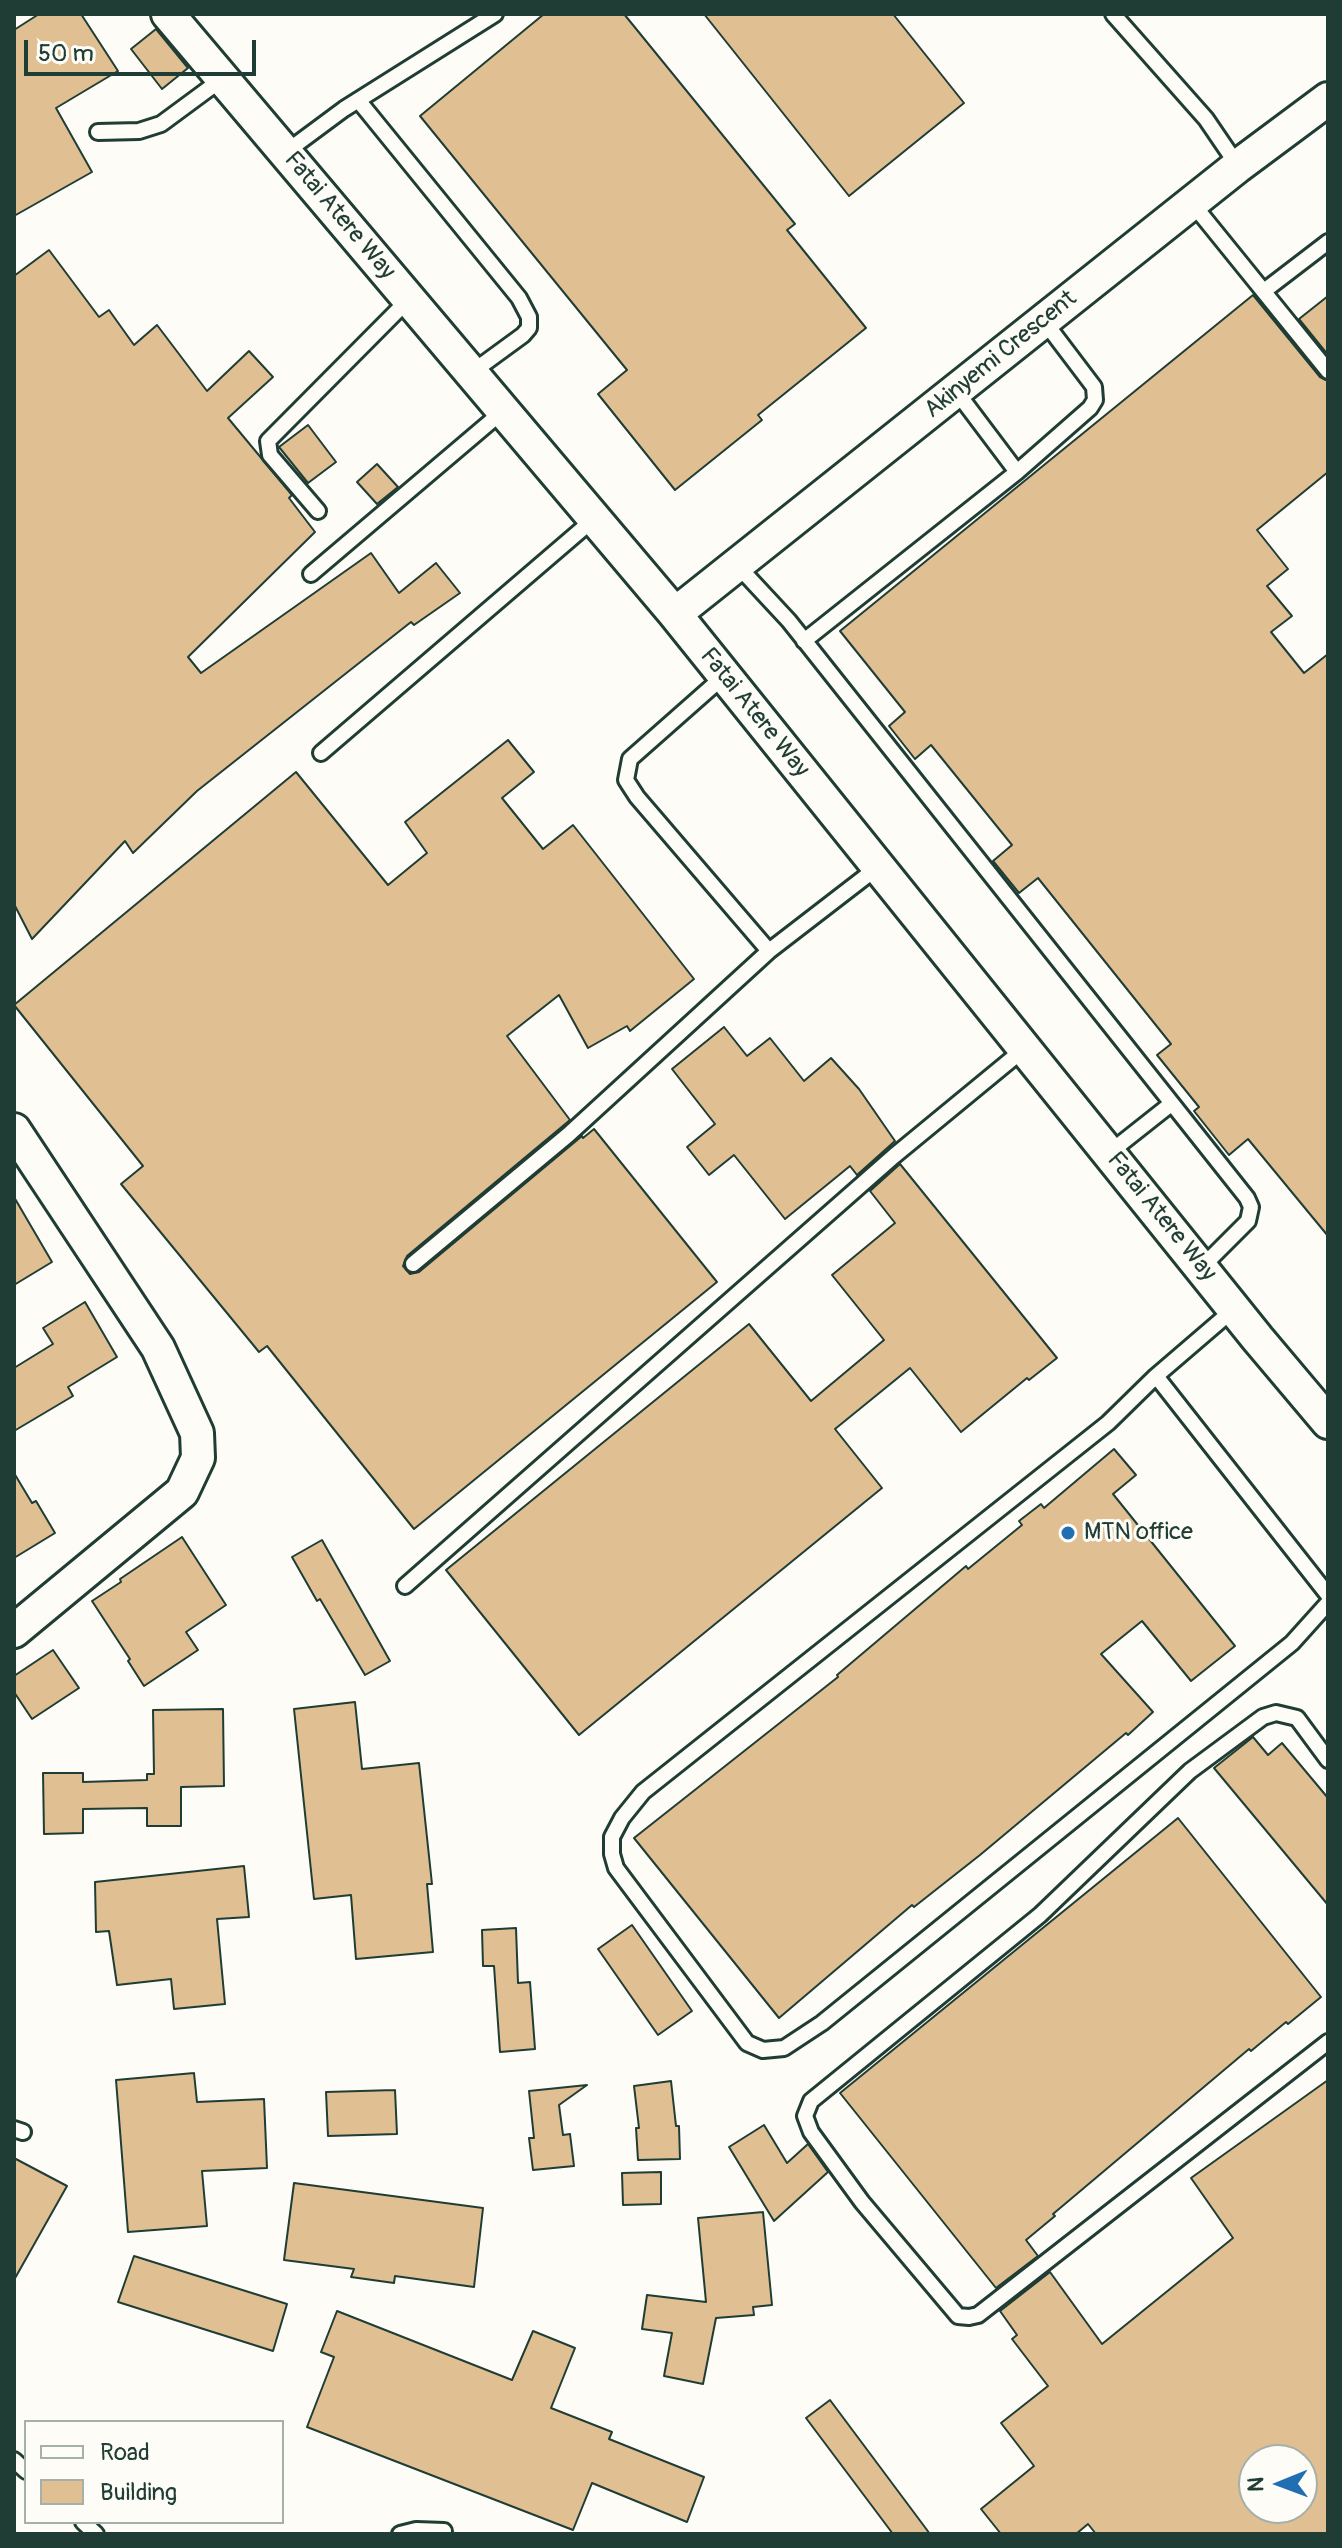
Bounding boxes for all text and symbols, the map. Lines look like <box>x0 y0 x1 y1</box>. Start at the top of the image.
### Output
scale bar <box>28 24 260 74</box>
text: 50 m <box>38 39 94 68</box>
street label: Fatai Atere Way <box>277 146 401 286</box>
street label: Akinyemi Crescent <box>919 285 1083 425</box>
street label: Fatai Atere Way <box>693 643 815 783</box>
street label: Fatai Atere Way <box>1100 1147 1222 1287</box>
place label: MTN office <box>1084 1519 1193 1547</box>
marker: MTN office <box>1059 1524 1077 1542</box>
legend <box>24 2420 284 2524</box>
text: Road <box>100 2438 150 2467</box>
north arrow <box>1238 2444 1318 2524</box>
text: N <box>1242 2477 1270 2492</box>
text: Building <box>100 2478 177 2507</box>

